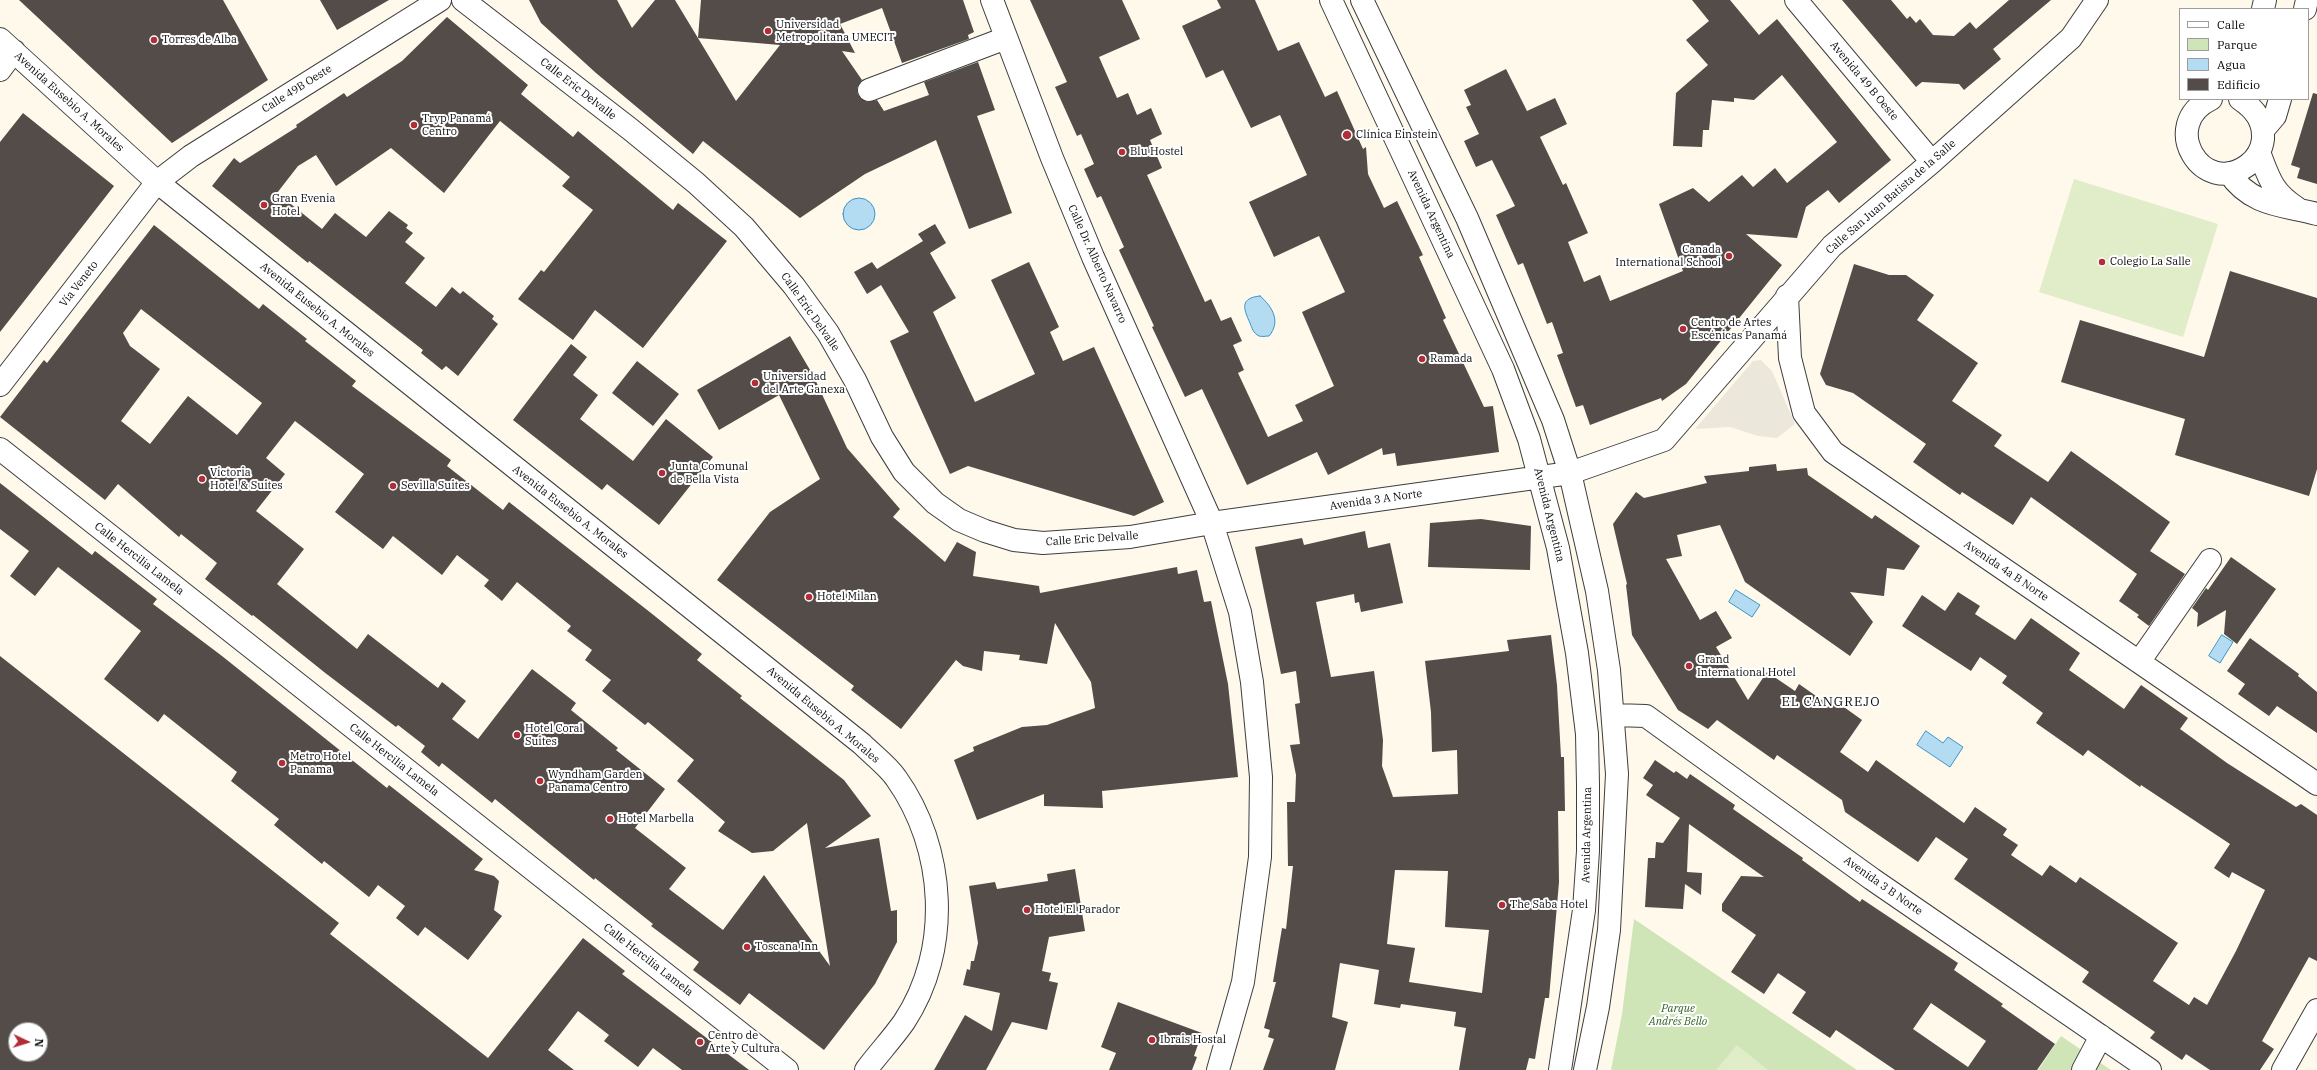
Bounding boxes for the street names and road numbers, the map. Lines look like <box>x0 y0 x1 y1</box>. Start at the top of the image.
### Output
street label: Avenida 49 B Oeste <box>1827 39 1901 123</box>
street label: Avenida Eusebio A. Morales <box>11 49 127 155</box>
street label: Calle Eric Delvalle <box>537 55 619 123</box>
street label: Calle 49B Oeste <box>260 62 334 116</box>
street label: Calle San Juan Batista de la Salle <box>1823 137 1959 257</box>
street label: Avenida Argentina <box>1405 168 1457 260</box>
street label: Calle Dr. Alberto Navarro <box>1065 203 1129 325</box>
street label: Vía Veneto <box>57 258 101 310</box>
street label: Avenida Eusebio A. Morales <box>257 260 377 360</box>
street label: Calle Eric Delvalle <box>778 270 842 354</box>
street label: Avenida Eusebio A. Morales <box>510 463 630 561</box>
street label: Avenida Argentina <box>1531 467 1567 563</box>
street label: Avenida 3 A Norte <box>1329 487 1423 513</box>
street label: Calle Hercilia Lamela <box>92 520 186 598</box>
street label: Calle Eric Delvalle <box>1045 529 1139 549</box>
street label: Avenida 4a B Norte <box>1961 538 2051 604</box>
street label: Avenida Eusebio A. Morales <box>764 664 882 766</box>
street label: Calle Hercilia Lamela <box>347 721 441 799</box>
street label: Avenida Argentina <box>1580 787 1594 883</box>
street label: Avenida 3 B Norte <box>1841 854 1925 918</box>
street label: Calle Hercilia Lamela <box>601 921 695 999</box>

